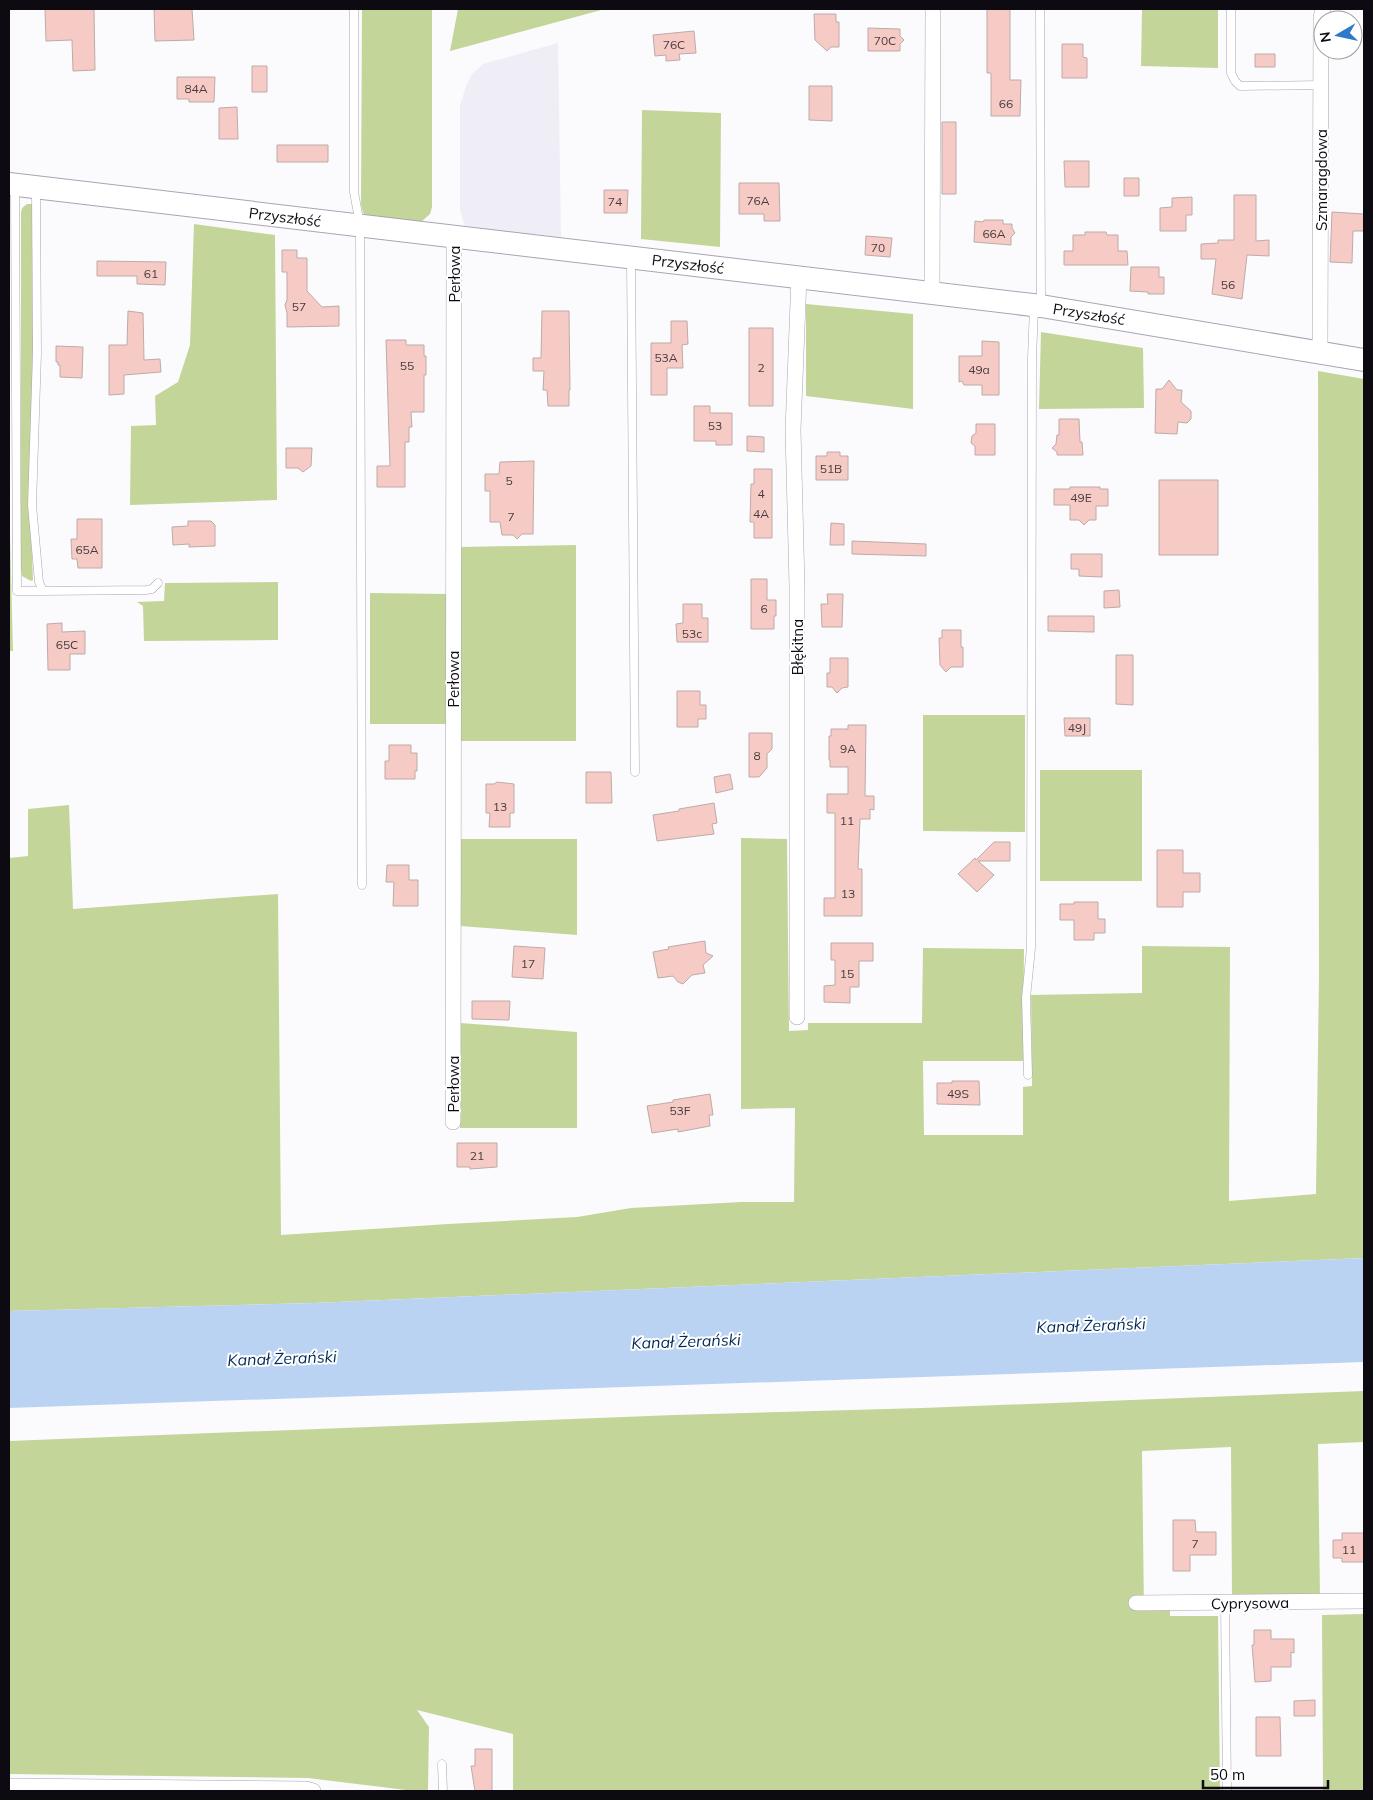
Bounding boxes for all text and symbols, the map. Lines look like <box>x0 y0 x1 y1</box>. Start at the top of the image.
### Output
north arrow <box>1313 10 1363 60</box>
text: N <box>1315 30 1335 44</box>
house number: 70C <box>874 33 896 48</box>
house number: 76C <box>663 37 685 52</box>
house number: 84A <box>184 81 208 96</box>
house number: 66 <box>999 96 1013 111</box>
street label: Szmaragdowa <box>1312 129 1331 231</box>
house number: 76A <box>746 193 770 208</box>
house number: 74 <box>608 194 622 209</box>
street label: Przyszłość <box>248 203 322 231</box>
house number: 66A <box>982 226 1006 241</box>
house number: 70 <box>871 240 885 255</box>
street label: Perłowa <box>445 246 464 302</box>
street label: Przyszłość <box>651 250 725 278</box>
house number: 61 <box>144 266 158 281</box>
house number: 56 <box>1221 277 1235 292</box>
house number: 57 <box>292 299 306 314</box>
street label: Przyszłość <box>1052 299 1126 329</box>
house number: 53A <box>654 350 678 365</box>
house number: 55 <box>400 358 414 373</box>
house number: 2 <box>757 360 765 375</box>
house number: 49a <box>968 362 990 377</box>
house number: 53 <box>708 418 722 433</box>
house number: 51B <box>820 461 842 476</box>
house number: 5 <box>505 473 513 488</box>
house number: 4 <box>757 486 765 501</box>
house number: 49E <box>1070 490 1092 505</box>
house number: 4A <box>753 506 769 521</box>
house number: 7 <box>507 509 515 524</box>
house number: 65A <box>75 542 99 557</box>
house number: 6 <box>760 601 768 616</box>
street label: Błękitna <box>788 619 807 675</box>
house number: 53c <box>682 626 702 641</box>
house number: 65C <box>56 637 78 652</box>
street label: Perłowa <box>444 651 463 707</box>
house number: 49J <box>1068 720 1086 735</box>
house number: 9A <box>840 741 856 756</box>
house number: 8 <box>753 748 761 763</box>
house number: 13 <box>493 799 507 814</box>
house number: 11 <box>840 813 854 828</box>
house number: 13 <box>841 886 855 901</box>
house number: 17 <box>521 956 535 971</box>
house number: 15 <box>840 966 854 981</box>
street label: Perłowa <box>444 1056 463 1112</box>
house number: 49S <box>947 1086 969 1101</box>
house number: 53F <box>669 1103 691 1118</box>
house number: 21 <box>470 1148 484 1163</box>
water label: Kanał Żerański <box>1036 1313 1146 1337</box>
water label: Kanał Żerański <box>631 1329 741 1353</box>
water label: Kanał Żerański <box>227 1346 337 1370</box>
house number: 7 <box>1191 1536 1199 1551</box>
house number: 11 <box>1342 1542 1356 1557</box>
street label: Cyprysowa <box>1211 1593 1289 1613</box>
scale bar <box>1203 1758 1328 1790</box>
text: 50 m <box>1210 1765 1245 1784</box>

